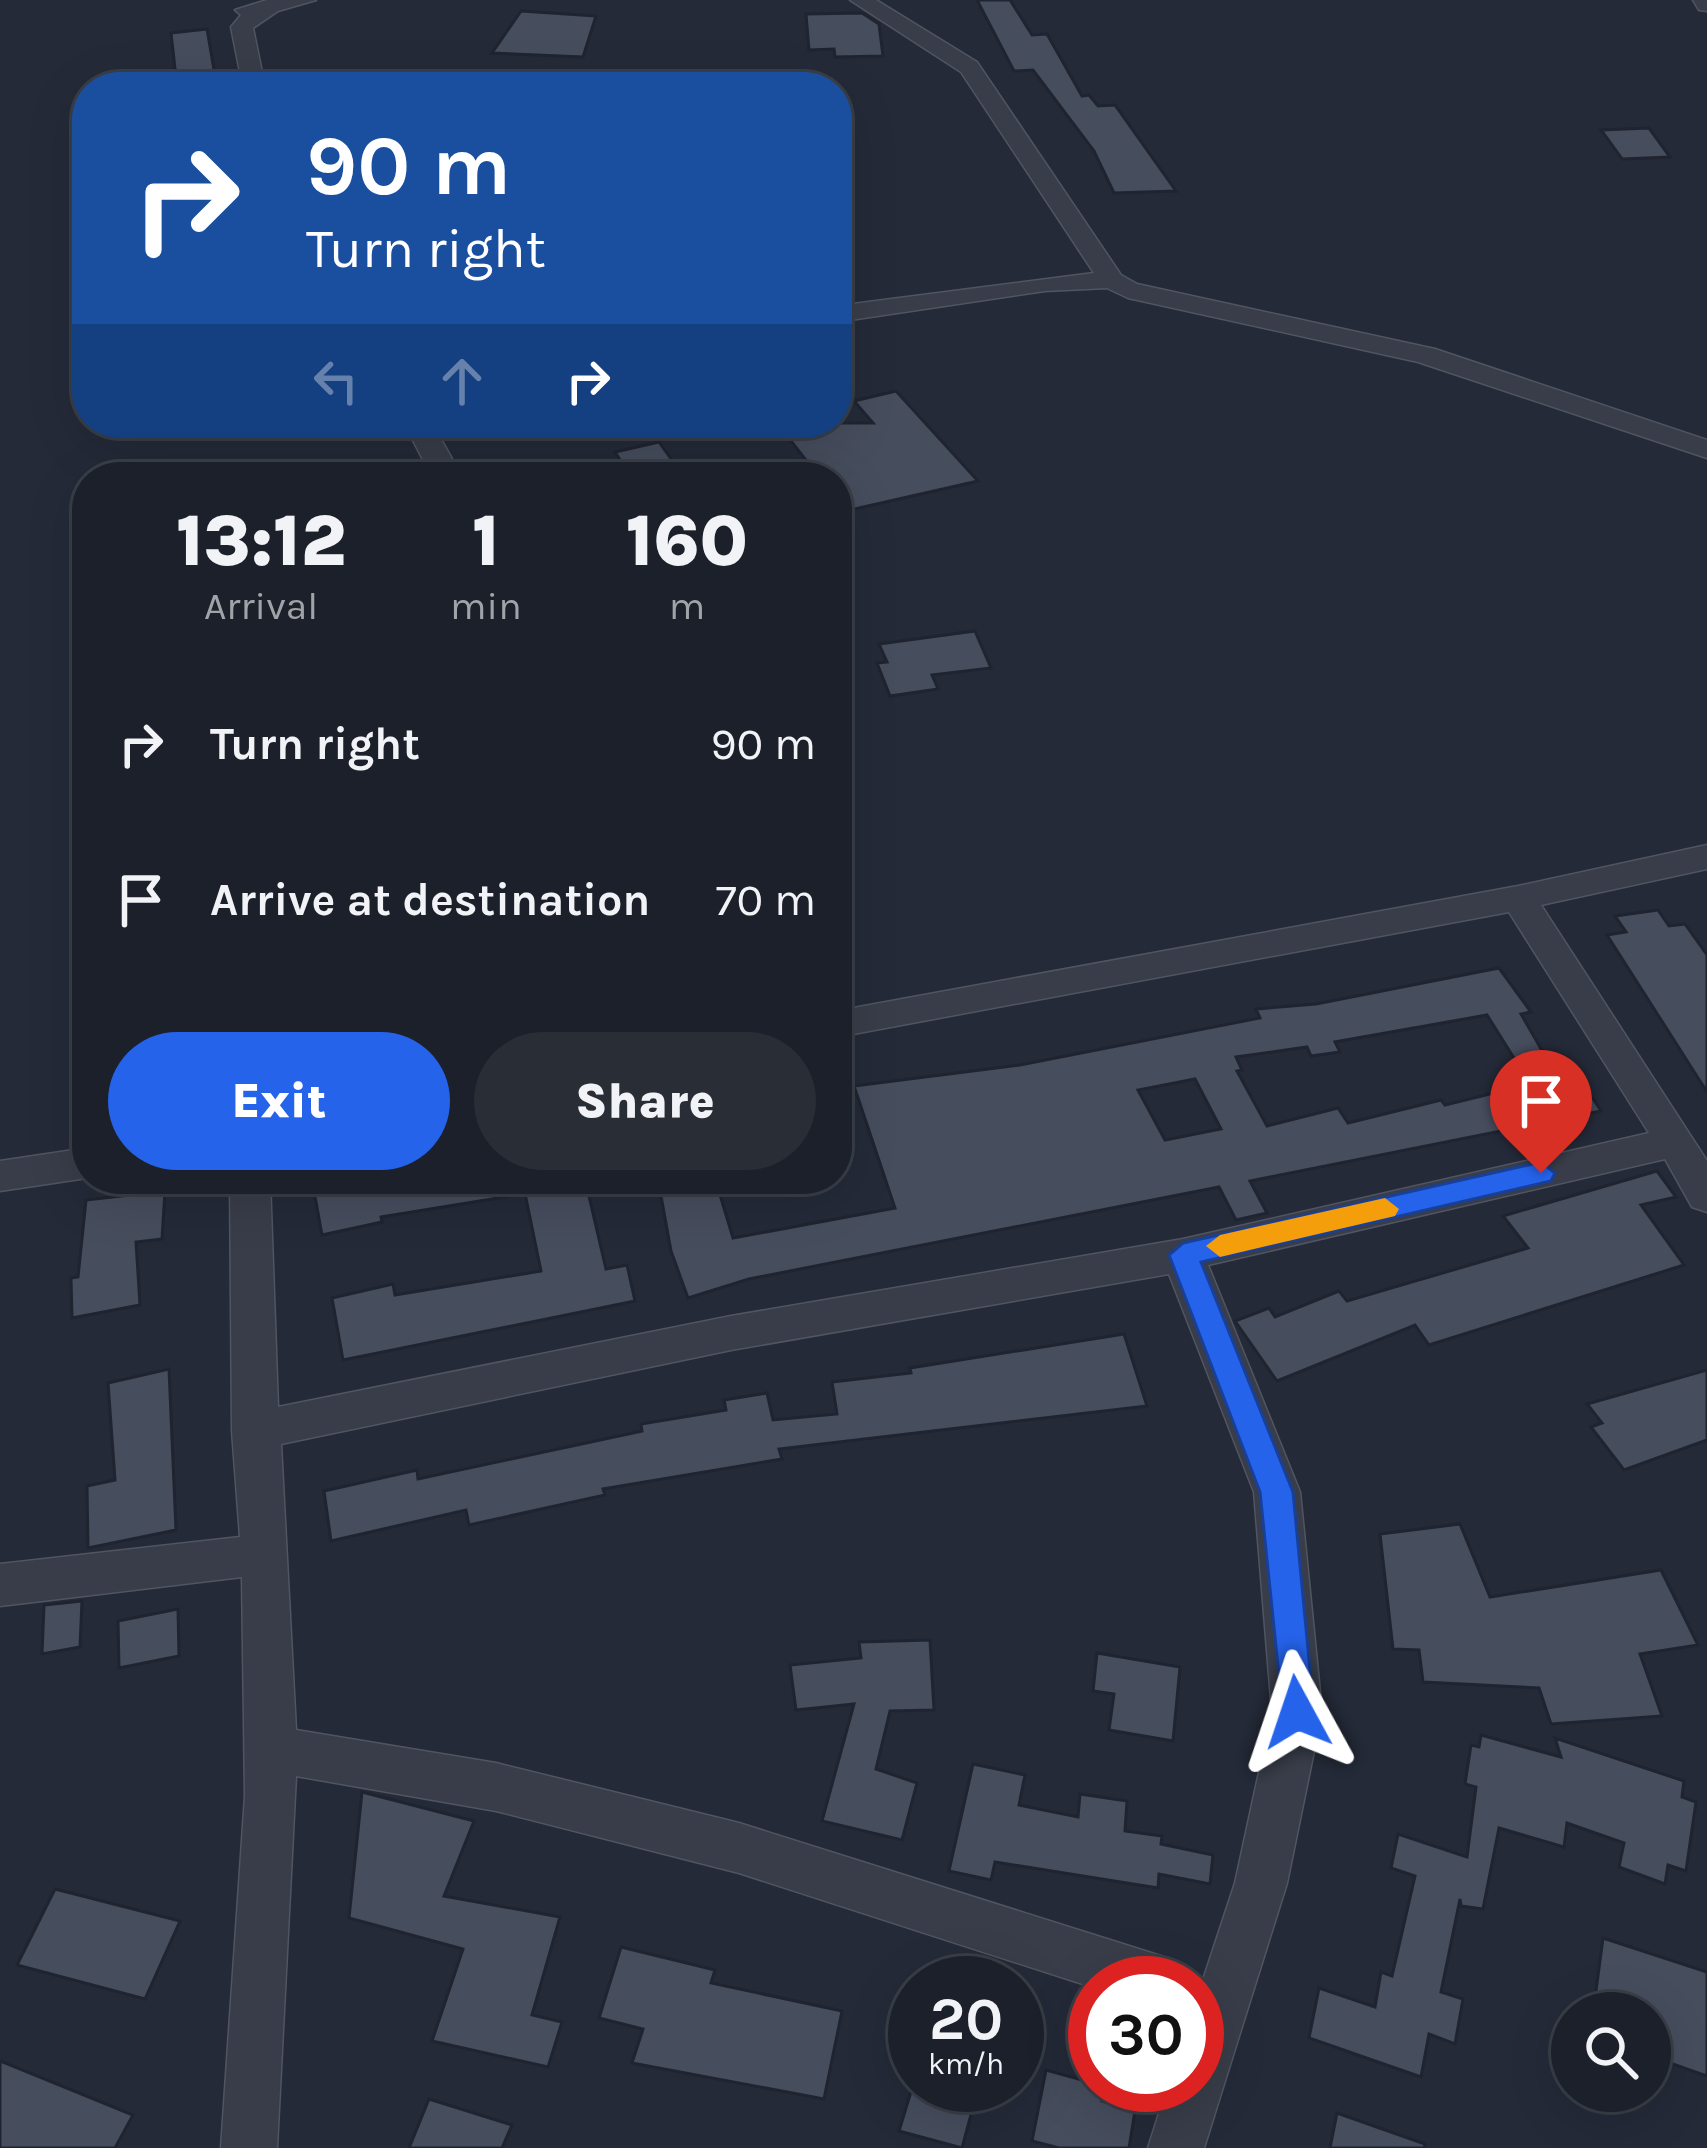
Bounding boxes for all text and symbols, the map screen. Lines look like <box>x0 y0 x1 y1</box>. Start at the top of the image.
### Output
text: 90 m <box>306 117 511 215</box>
icon: right <box>108 120 264 276</box>
text: Turn right <box>306 217 546 281</box>
icon: left <box>303 348 369 414</box>
icon: ahead <box>429 348 495 414</box>
icon: right <box>555 348 621 414</box>
text: 13:12 <box>176 499 346 583</box>
text: 1 <box>472 499 500 583</box>
text: 160 <box>626 499 748 583</box>
text: Arrival <box>204 583 318 629</box>
text: min <box>450 583 522 629</box>
text: m <box>669 583 705 629</box>
icon: right <box>108 711 174 777</box>
text: Turn right <box>210 718 420 770</box>
text: 90 m <box>710 718 816 770</box>
icon: arrive <box>108 867 174 933</box>
text: Arrive at destination <box>210 874 650 926</box>
text: 70 m <box>715 874 816 926</box>
button: Exit <box>108 1032 450 1170</box>
button: Share <box>474 1032 816 1170</box>
pin <box>1490 1050 1592 1173</box>
icon: arrive <box>1508 1068 1574 1134</box>
position arrow <box>1234 1649 1360 1775</box>
speed limit sign: 30 <box>1068 1956 1224 2112</box>
text: 20 <box>929 1984 1003 2054</box>
map controls <box>1551 1992 1671 2112</box>
button: search <box>1551 1992 1671 2112</box>
text: km/h <box>928 2046 1004 2082</box>

